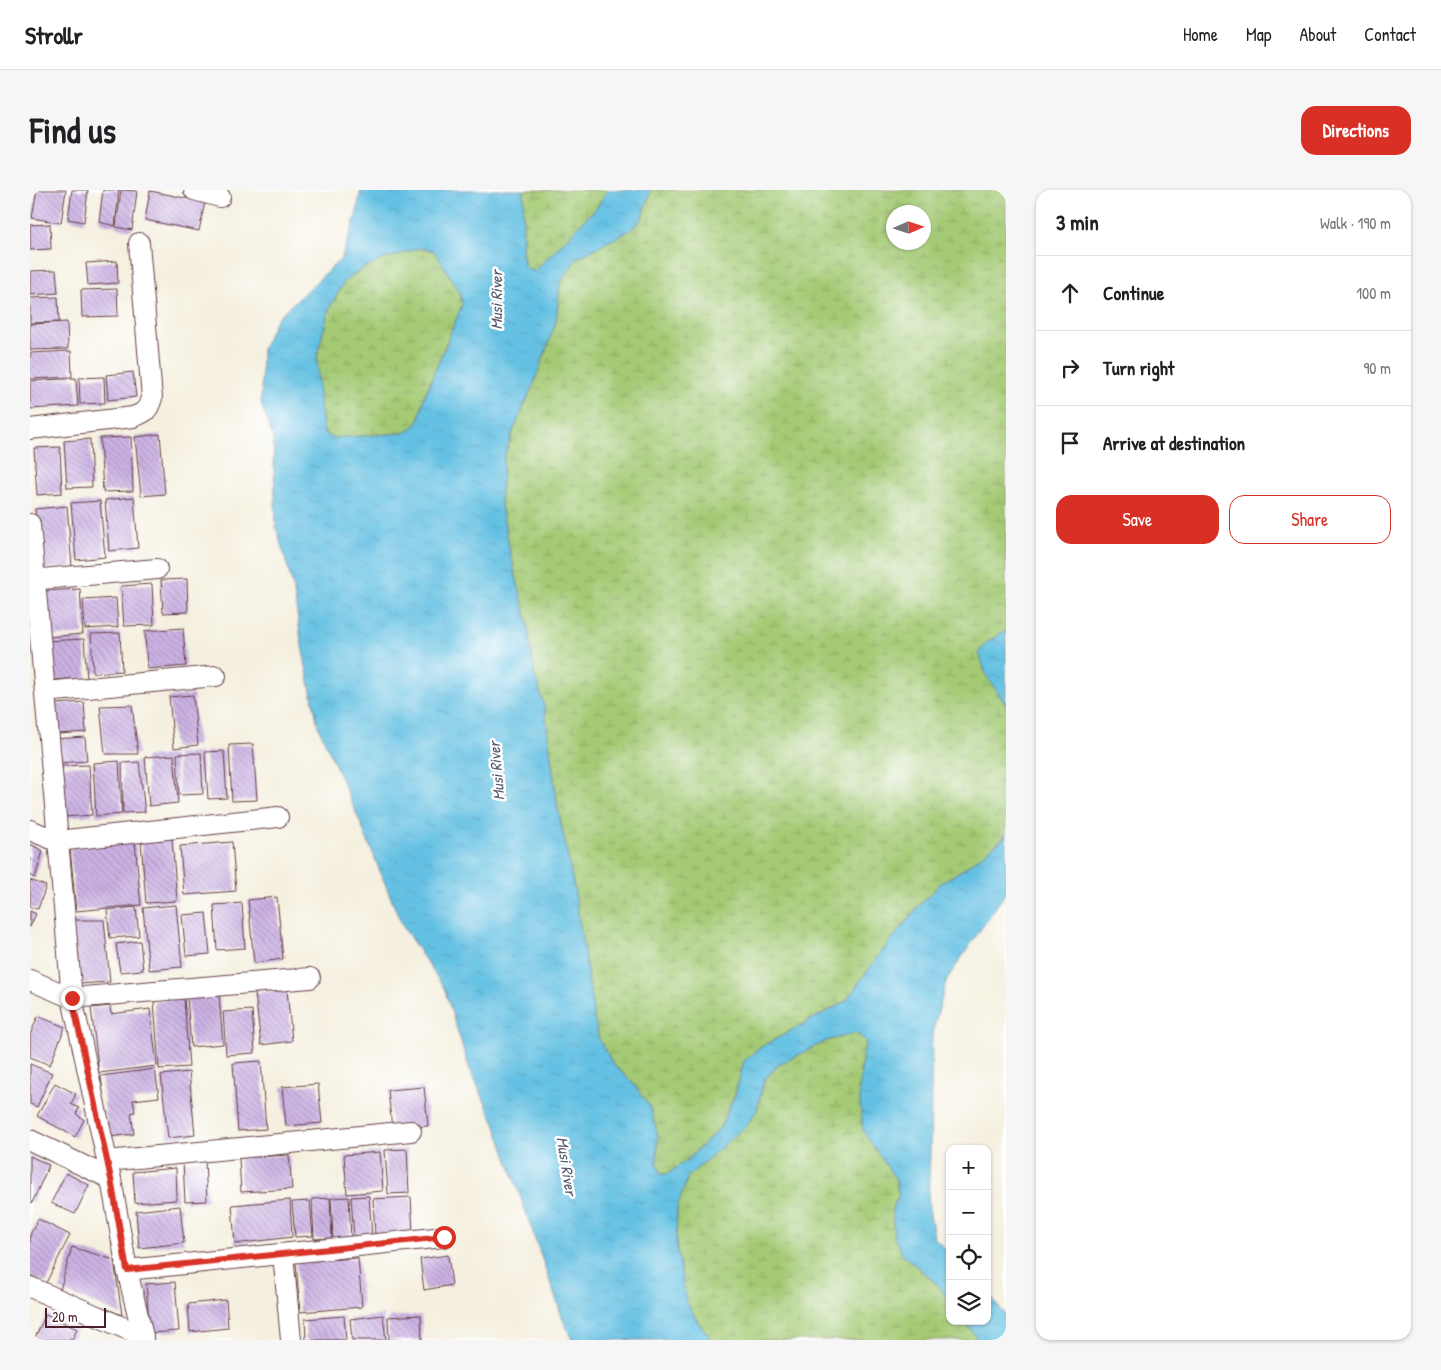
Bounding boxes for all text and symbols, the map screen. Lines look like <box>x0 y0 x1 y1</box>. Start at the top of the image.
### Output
text: Strollr <box>25 19 83 51</box>
text: Home <box>1183 22 1218 47</box>
text: Map <box>1246 22 1271 47</box>
text: About <box>1299 22 1336 47</box>
text: Contact <box>1364 22 1416 47</box>
button: Directions <box>1301 106 1411 155</box>
text: Find us <box>30 107 116 154</box>
north arrow <box>886 205 931 250</box>
text: 3 min <box>1056 208 1099 237</box>
text: Walk · 190 m <box>1320 212 1391 234</box>
water label: Musi River <box>485 269 507 330</box>
icon: ahead <box>1056 279 1084 307</box>
text: Continue <box>1103 280 1164 306</box>
text: 100 m <box>1356 282 1391 304</box>
icon: right <box>1056 354 1084 382</box>
text: Turn right <box>1103 355 1174 381</box>
text: 90 m <box>1363 357 1391 379</box>
icon: arrive <box>1056 429 1084 457</box>
text: Arrive at destination <box>1103 430 1245 456</box>
button: Save <box>1056 495 1219 544</box>
button: Share <box>1229 495 1391 544</box>
water label: Musi River <box>482 739 510 801</box>
route end <box>61 987 84 1010</box>
water label: Musi River <box>552 1135 583 1199</box>
map controls <box>946 1145 991 1325</box>
button: + <box>946 1145 991 1190</box>
button: − <box>946 1190 991 1235</box>
route start <box>433 1226 456 1249</box>
button: locate <box>946 1235 991 1280</box>
button: layers <box>946 1280 991 1325</box>
scale bar <box>45 1305 106 1328</box>
text: 20 m <box>52 1307 78 1326</box>

